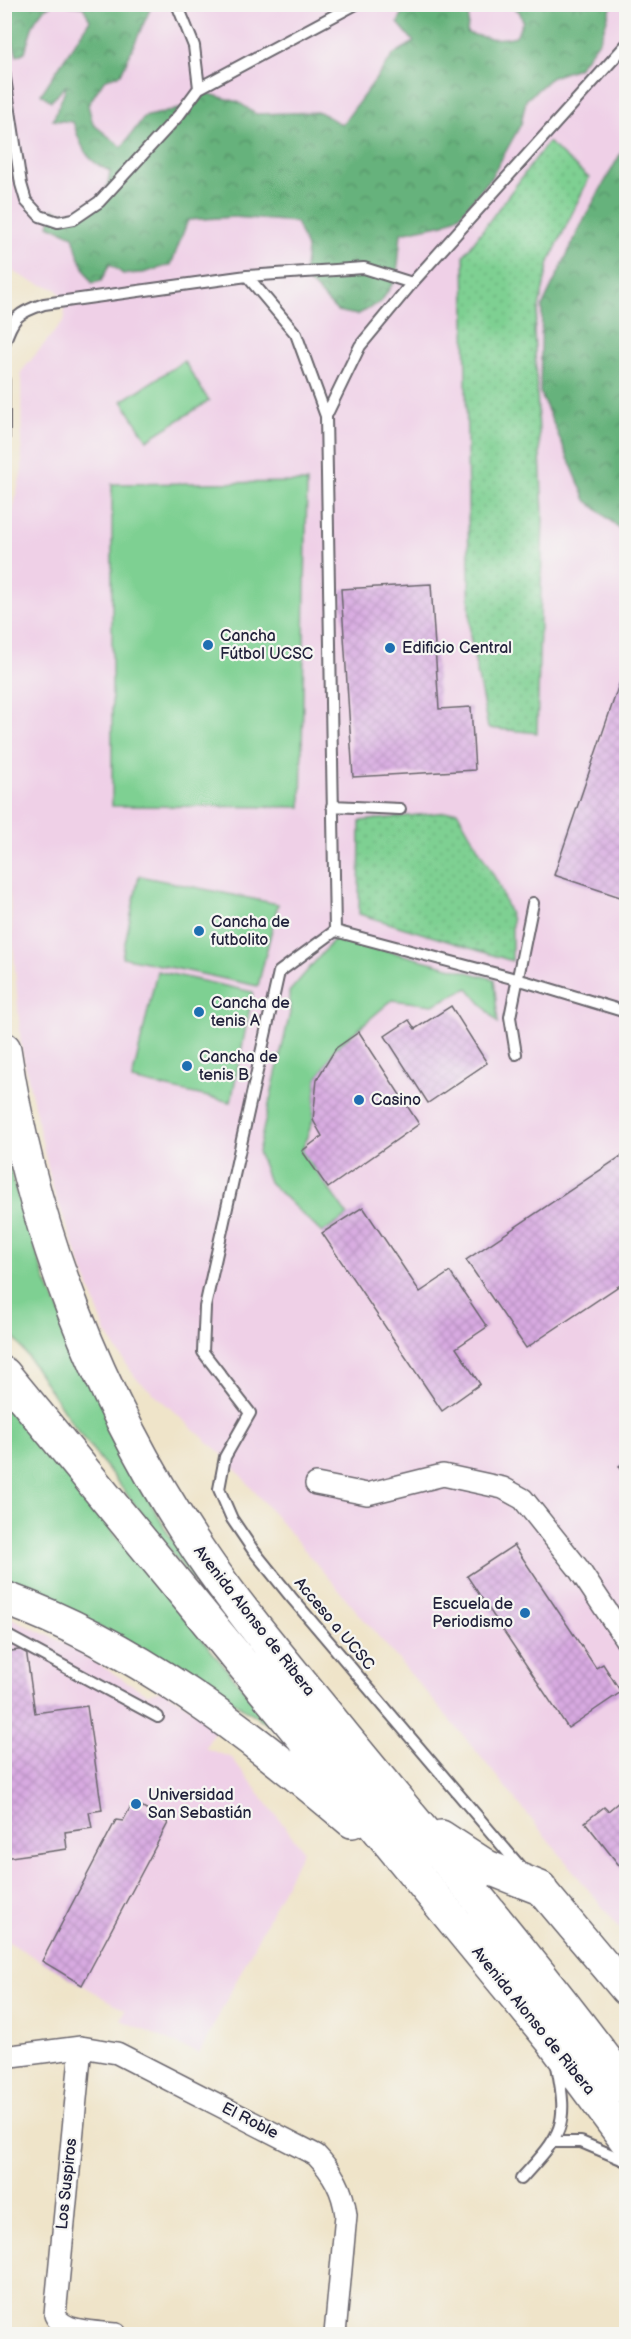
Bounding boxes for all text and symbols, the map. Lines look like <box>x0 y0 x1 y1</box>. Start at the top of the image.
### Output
place label: Cancha Fútbol UCSC <box>220 627 313 664</box>
marker: Cancha Fútbol UCSC <box>201 638 215 652</box>
place label: Edificio Central <box>402 639 512 658</box>
marker: Edificio Central <box>383 641 397 655</box>
place label: Cancha de futbolito <box>211 913 290 950</box>
marker: Cancha de futbolito <box>192 924 206 938</box>
place label: Cancha de tenis A <box>211 994 290 1031</box>
marker: Cancha de tenis A <box>192 1005 206 1019</box>
place label: Cancha de tenis B <box>199 1048 278 1085</box>
marker: Cancha de tenis B <box>180 1059 194 1073</box>
place label: Casino <box>371 1091 421 1110</box>
marker: Casino <box>352 1093 366 1107</box>
street label: Avenida Alonso de Ribera <box>189 1542 319 1700</box>
street label: Acceso a UCSC <box>290 1574 378 1674</box>
place label: Escuela de Periodismo <box>432 1595 514 1632</box>
marker: Escuela de Periodismo <box>518 1606 532 1620</box>
place label: Universidad San Sebastián <box>148 1786 252 1823</box>
marker: Universidad San Sebastián <box>129 1797 143 1811</box>
street label: Avenida Alonso de Ribera <box>467 1943 599 2099</box>
street label: El Roble <box>219 2099 282 2144</box>
street label: Los Suspiros <box>53 2137 81 2231</box>

